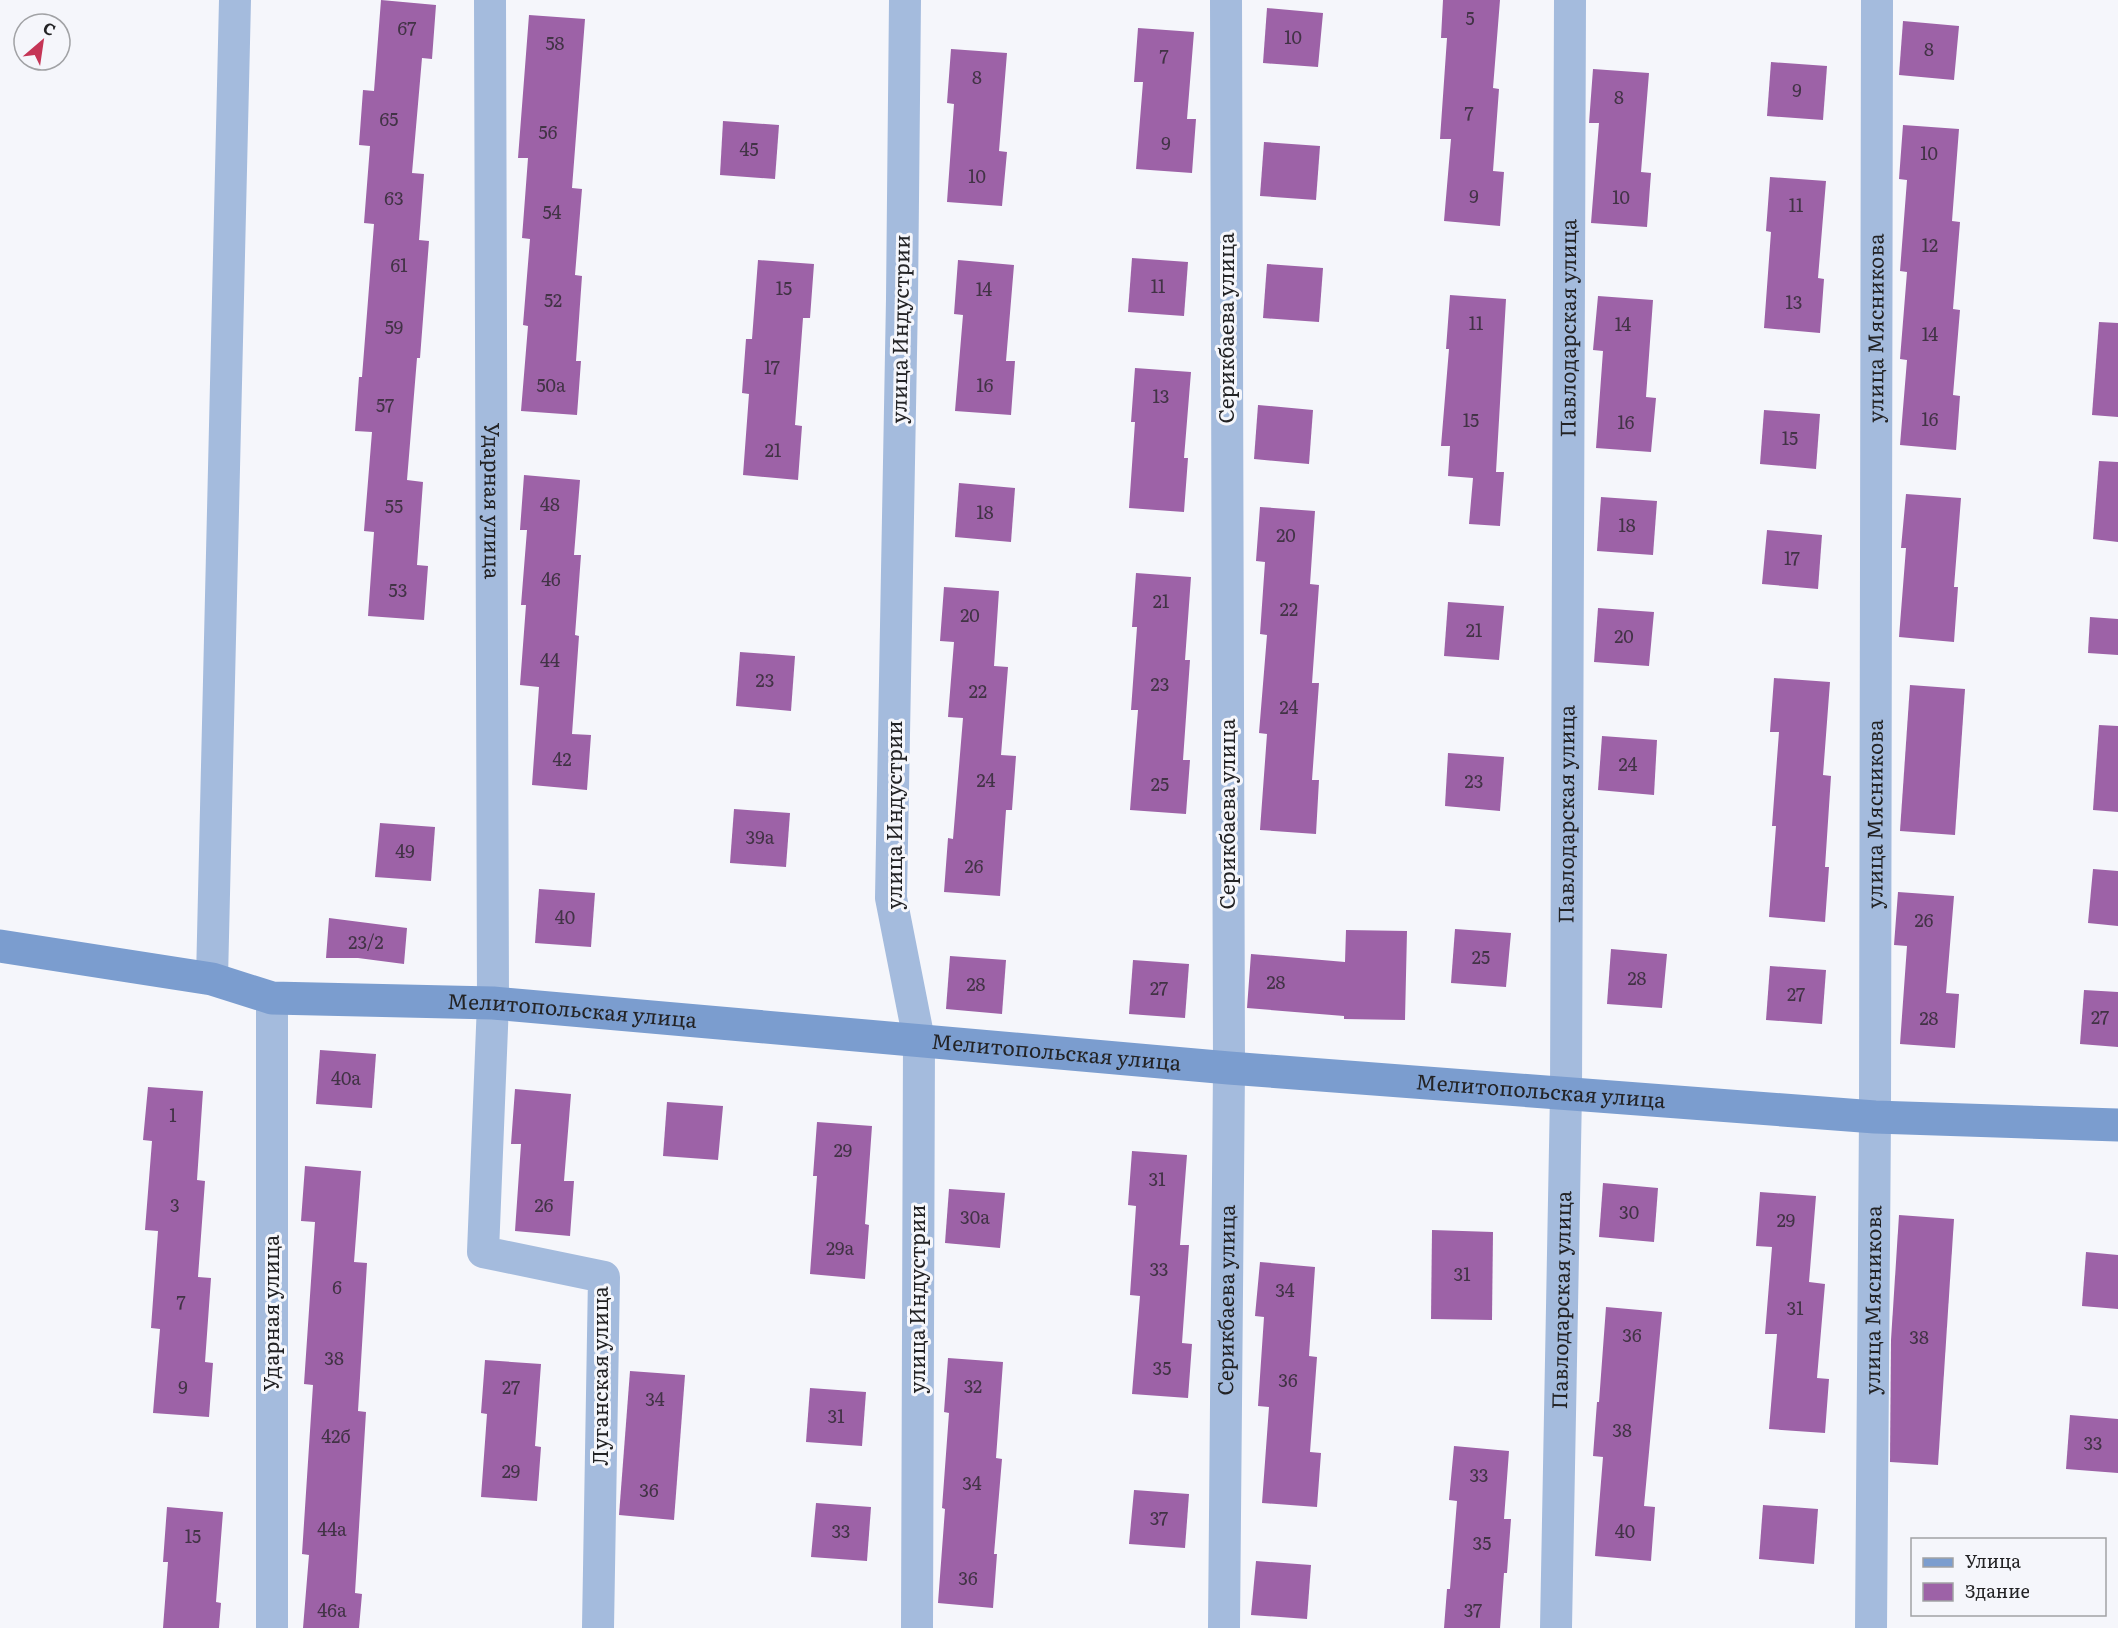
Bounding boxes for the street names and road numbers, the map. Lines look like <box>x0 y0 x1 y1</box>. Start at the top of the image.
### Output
street label: Павлодарская улица <box>1550 218 1582 437</box>
street label: Серикбаева улица <box>1209 232 1240 423</box>
street label: улица Мясникова <box>1858 233 1890 423</box>
street label: улица Индустрии <box>881 234 916 424</box>
street label: Ударная улица <box>478 423 510 580</box>
street label: Павлодарская улица <box>1549 704 1580 923</box>
street label: Серикбаева улица <box>1210 718 1241 909</box>
street label: улица Мясникова <box>1857 719 1889 909</box>
street label: улица Индустрии <box>877 720 908 910</box>
street label: Мелитопольская улица <box>447 984 699 1034</box>
street label: Мелитопольская улица <box>930 1024 1183 1077</box>
street label: Мелитопольская улица <box>1415 1064 1668 1114</box>
street label: Павлодарская улица <box>1542 1190 1577 1410</box>
street label: улица Индустрии <box>900 1204 931 1394</box>
street label: Серикбаева улица <box>1208 1204 1241 1396</box>
street label: улица Мясникова <box>1855 1205 1887 1395</box>
street label: Ударная улица <box>254 1234 285 1391</box>
street label: Луганская улица <box>583 1286 614 1466</box>

